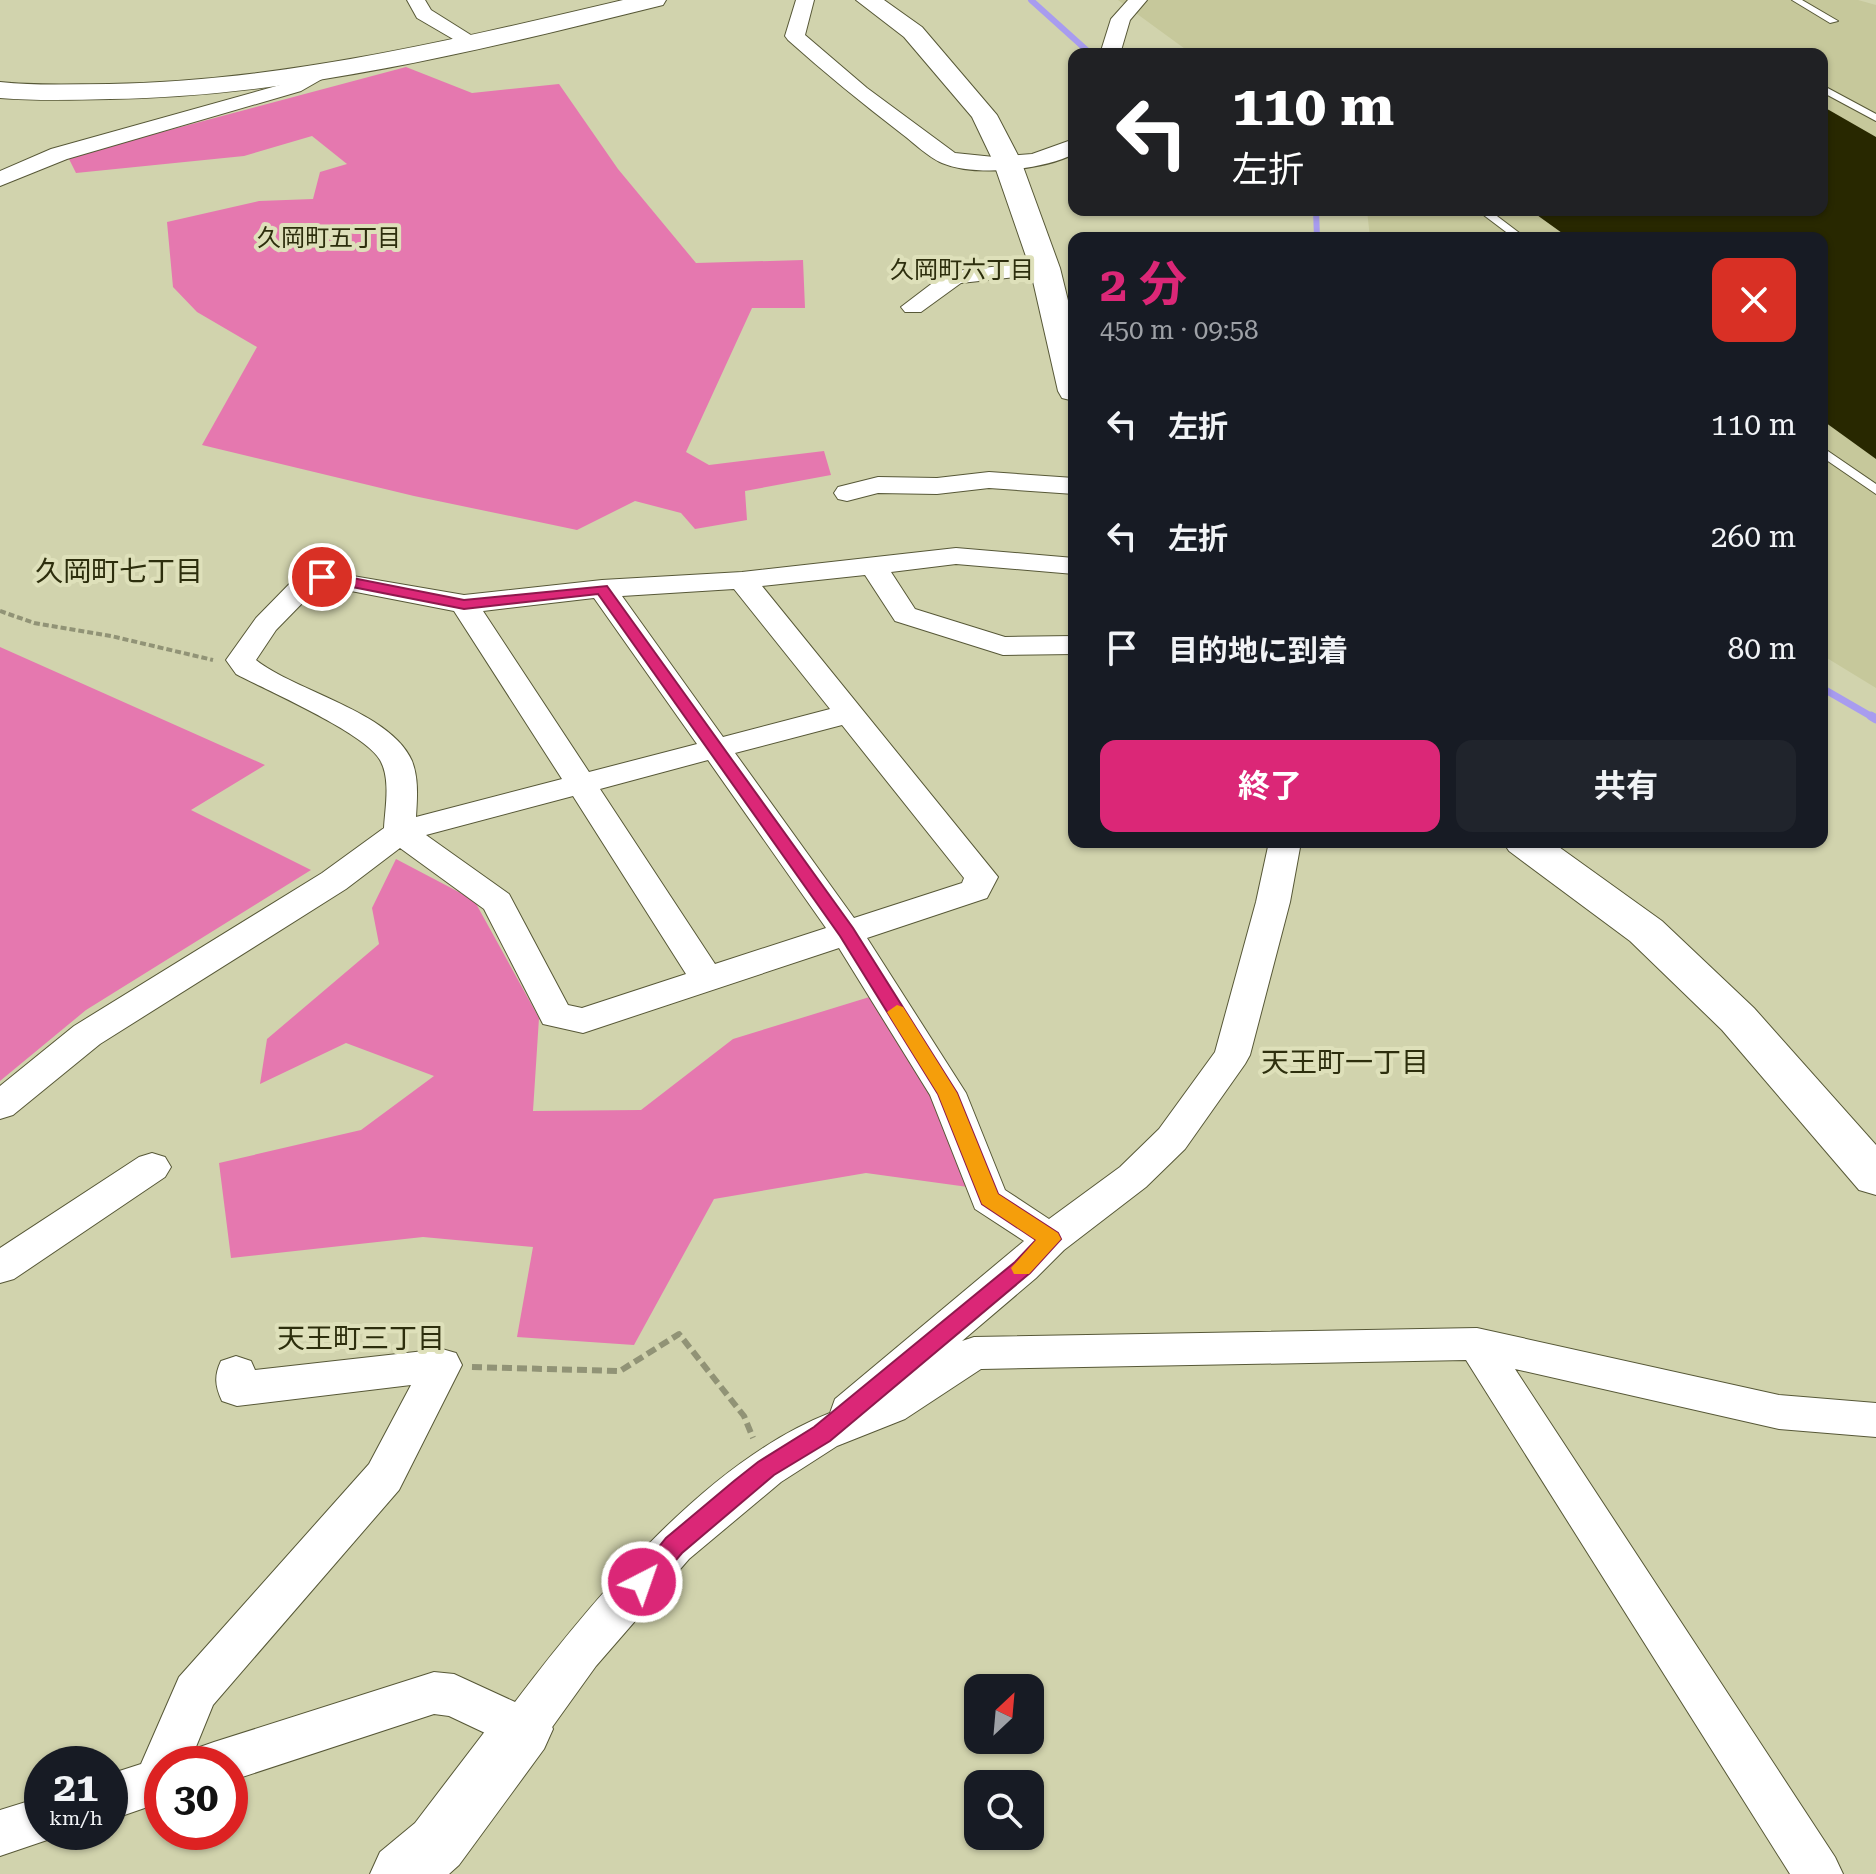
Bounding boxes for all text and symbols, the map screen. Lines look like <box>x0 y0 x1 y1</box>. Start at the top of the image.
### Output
text: 110 m <box>1232 73 1394 139</box>
icon: left <box>1100 80 1204 184</box>
text: 左折 <box>1232 149 1304 191</box>
district label: 久岡町五丁目 <box>257 224 401 252</box>
district label: 久岡町六丁目 <box>890 256 1034 284</box>
text: 2 分 <box>1100 257 1187 313</box>
button: close <box>1712 258 1796 342</box>
text: 450 m · 09:58 <box>1100 315 1259 345</box>
icon: left <box>1100 402 1144 446</box>
text: 110 m <box>1711 407 1796 442</box>
text: 左折 <box>1168 409 1228 444</box>
icon: left <box>1100 514 1144 558</box>
text: 260 m <box>1711 519 1796 554</box>
text: 左折 <box>1168 521 1228 556</box>
pin <box>288 543 356 611</box>
district label: 久岡町七丁目 <box>35 555 203 588</box>
icon: arrive <box>300 555 344 599</box>
icon: arrive <box>1100 626 1144 670</box>
text: 80 m <box>1727 631 1796 666</box>
text: 目的地に到着 <box>1168 633 1348 668</box>
button: 終了 <box>1100 740 1440 832</box>
button: 共有 <box>1456 740 1796 832</box>
district label: 天王町一丁目 <box>1261 1046 1429 1079</box>
district label: 天王町三丁目 <box>277 1322 445 1355</box>
position arrow <box>600 1540 684 1624</box>
north arrow <box>964 1674 1044 1754</box>
map controls <box>964 1674 1044 1850</box>
speed limit sign: 30 <box>144 1746 248 1850</box>
text: 21 <box>54 1764 98 1811</box>
button: search <box>964 1770 1044 1850</box>
text: km/h <box>49 1806 103 1830</box>

